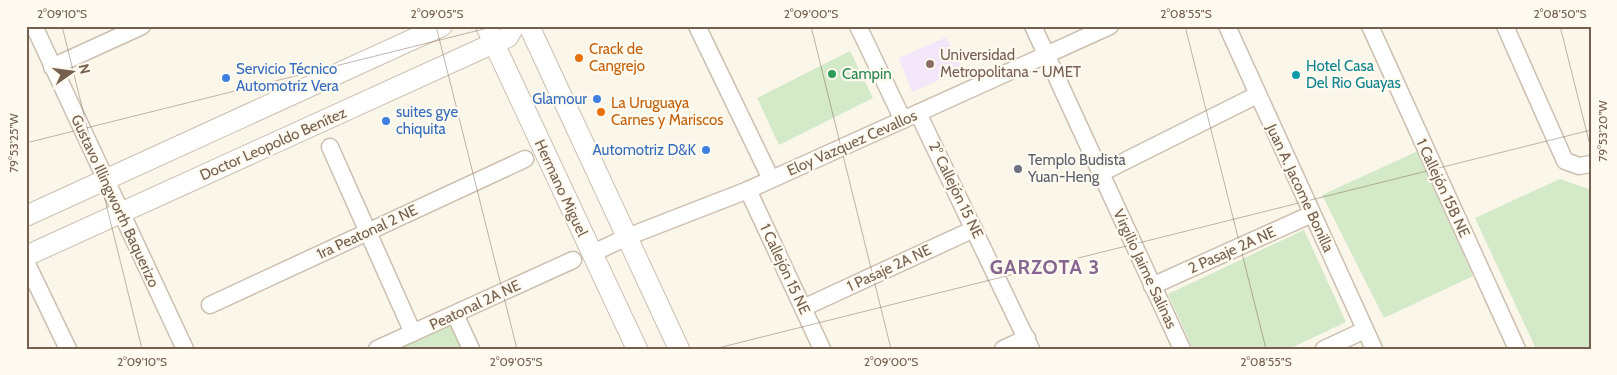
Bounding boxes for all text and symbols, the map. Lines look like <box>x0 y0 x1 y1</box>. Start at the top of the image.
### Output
text: 2°09'10"S <box>37 6 87 21</box>
text: 2°09'05"S <box>411 6 463 21</box>
text: 2°09'00"S <box>784 6 838 21</box>
text: 2°08'55"S <box>1160 6 1212 21</box>
text: 2°08'50"S <box>1533 6 1587 21</box>
place label: Crack de Cangrejo <box>589 40 645 75</box>
place label: Universidad Metropolitana - UMET <box>940 46 1081 81</box>
north arrow <box>48 48 98 98</box>
marker: Crack de Cangrejo <box>573 52 585 64</box>
place label: Hotel Casa Del Rio Guayas <box>1306 57 1401 92</box>
marker: Universidad Metropolitana - UMET <box>924 58 936 70</box>
place label: Servicio Técnico Automotriz Vera <box>236 60 339 95</box>
text: N <box>75 62 95 76</box>
place label: Campin <box>842 65 892 83</box>
marker: Campin <box>826 68 838 80</box>
marker: Hotel Casa Del Rio Guayas <box>1290 69 1302 81</box>
marker: Servicio Técnico Automotriz Vera <box>220 72 232 84</box>
place label: Glamour <box>532 90 587 108</box>
marker: Glamour <box>591 93 603 105</box>
place label: La Uruguaya Carnes y Mariscos <box>611 94 723 129</box>
text: 79°53'20"W <box>1595 100 1610 162</box>
place label: suites gye chiquita <box>396 103 458 138</box>
street label: Doctor Leopoldo Benítez <box>197 104 349 184</box>
marker: La Uruguaya Carnes y Mariscos <box>595 106 607 118</box>
street label: Eloy Vazquez Cevallos <box>784 106 920 180</box>
street label: Gustavo Illingworth Baquerizo <box>67 112 163 290</box>
text: 79°53'25"W <box>6 113 21 173</box>
marker: suites gye chiquita <box>380 115 392 127</box>
street label: Juan A. Jacome Bonilla <box>1262 120 1338 256</box>
street label: 1 Callejón 15B NE <box>1412 136 1474 240</box>
street label: Hermano Miguel <box>531 137 592 240</box>
street label: 2° Callejón 15 NE <box>925 139 987 241</box>
place label: Automotriz D&K <box>593 141 696 159</box>
marker: Automotriz D&K <box>700 144 712 156</box>
place label: Templo Budista Yuan-Heng <box>1027 151 1127 186</box>
marker: Templo Budista Yuan-Heng <box>1012 163 1024 175</box>
street label: 1ra Peatonal 2 NE <box>314 201 420 263</box>
street label: Virgilio Jaime Salinas <box>1109 206 1181 332</box>
street label: 1 Callejón 15 NE <box>756 221 814 317</box>
street label: 2 Pasaje 2A NE <box>1185 223 1279 277</box>
street label: 1 Pasaje 2A NE <box>844 241 934 295</box>
district label: GARZOTA 3 <box>990 255 1100 279</box>
street label: Peatonal 2A NE <box>427 276 523 334</box>
text: 2°09'10"S <box>117 354 167 369</box>
text: 2°09'05"S <box>490 354 542 369</box>
text: 2°09'00"S <box>864 354 918 369</box>
text: 2°08'55"S <box>1240 354 1292 369</box>

